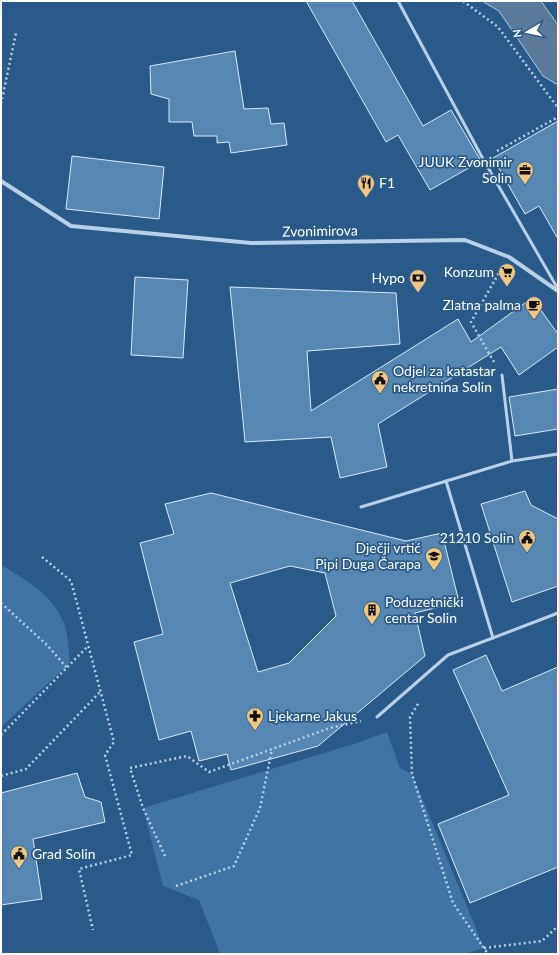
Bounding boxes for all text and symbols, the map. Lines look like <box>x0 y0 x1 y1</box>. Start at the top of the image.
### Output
north arrow <box>507 12 547 52</box>
text: N <box>510 28 524 39</box>
place label: JUUK Zvonimir Solin <box>419 153 512 186</box>
office icon: JUUK Zvonimir Solin <box>515 160 535 185</box>
restaurant icon: F1 <box>356 173 376 198</box>
place label: F1 <box>379 174 395 191</box>
street label: Zvonimirova <box>282 221 358 240</box>
supermarket icon: Konzum <box>497 262 517 287</box>
place label: Konzum <box>444 263 494 280</box>
bank icon: Hypo <box>408 268 428 293</box>
place label: Hypo <box>371 269 405 286</box>
cafe icon: Zlatna palma <box>524 295 544 320</box>
place label: Zlatna palma <box>442 296 521 313</box>
place label: Odjel za katastar nekretnina Solin <box>393 362 496 395</box>
public building icon: Odjel za katastar nekretnina Solin <box>370 369 390 394</box>
public building icon: 21210 Solin <box>517 528 537 553</box>
place label: 21210 Solin <box>440 529 514 546</box>
place label: Dječji vrtić Pipi Duga Čarapa <box>315 539 421 572</box>
school or university icon: Dječji vrtić Pipi Duga Čarapa <box>424 546 444 571</box>
place label: Poduzetnički centar Solin <box>385 593 464 626</box>
building icon: Poduzetnički centar Solin <box>362 600 382 625</box>
pharmacy icon: Ljekarne Jakus <box>245 706 265 731</box>
place label: Ljekarne Jakus <box>268 707 357 724</box>
public building icon: Grad Solin <box>9 844 29 869</box>
place label: Grad Solin <box>32 845 95 862</box>

